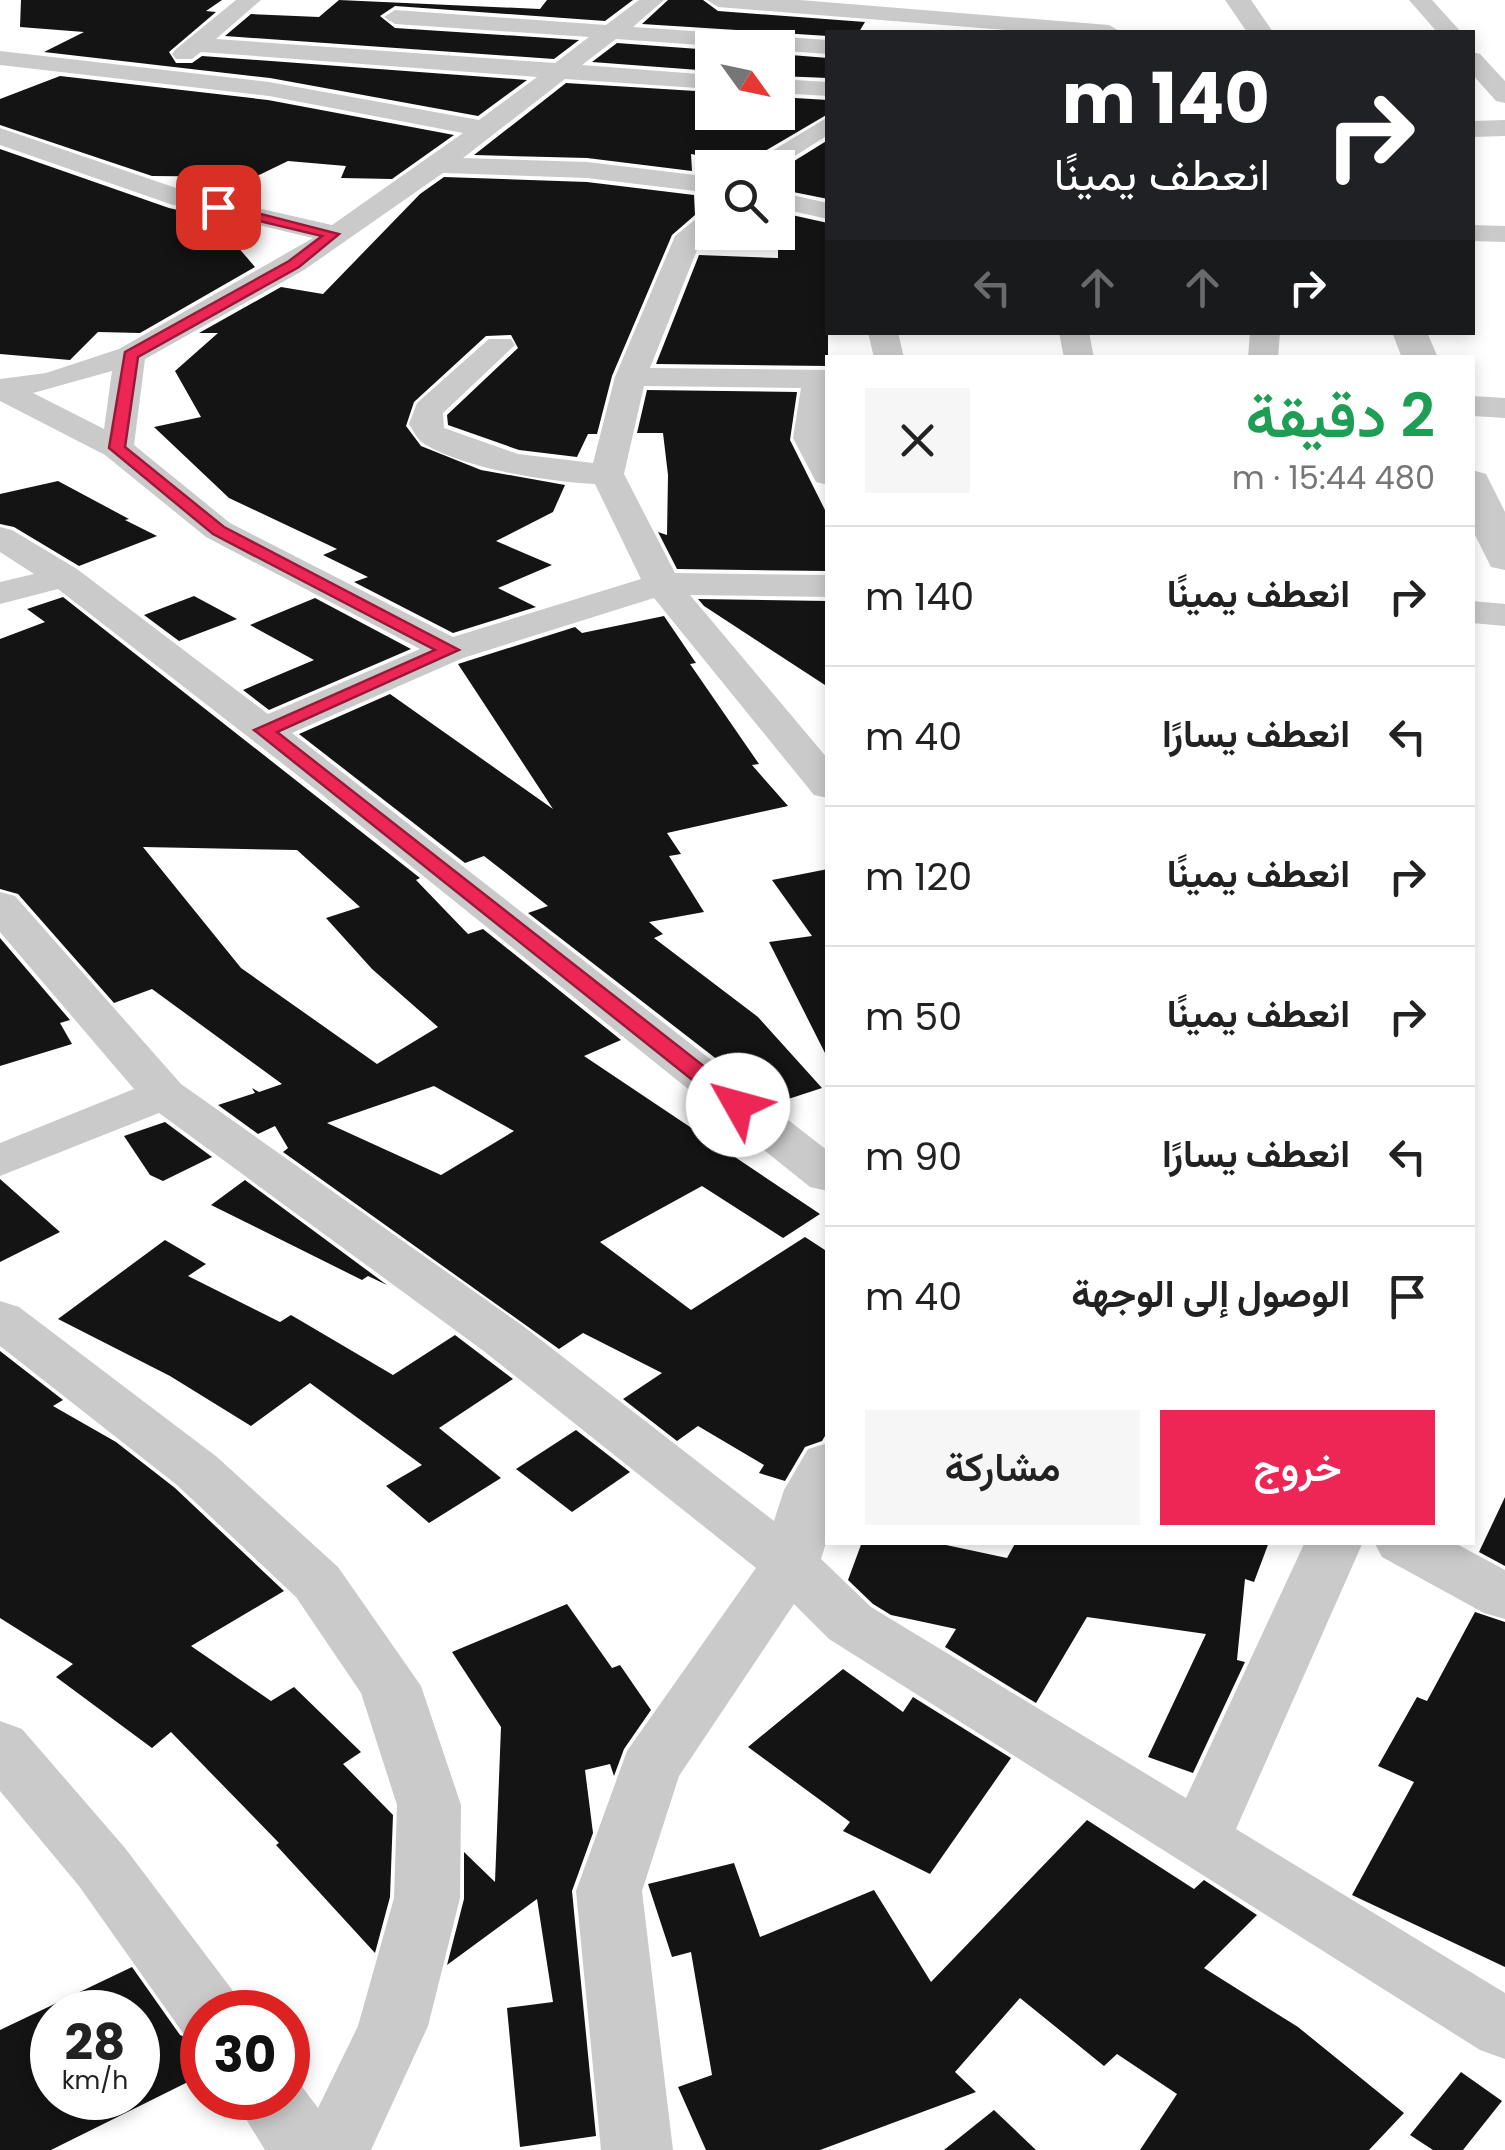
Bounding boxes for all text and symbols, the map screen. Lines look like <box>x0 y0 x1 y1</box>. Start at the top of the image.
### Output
north arrow <box>695 30 795 130</box>
map controls <box>695 30 795 250</box>
text: 140 m <box>1062 49 1270 148</box>
icon: right <box>1305 70 1435 200</box>
text: انعطف يمينًا <box>1054 143 1270 206</box>
button: search <box>695 150 795 250</box>
pin <box>176 165 261 250</box>
icon: arrive <box>191 180 246 235</box>
icon: left <box>965 260 1020 315</box>
icon: ahead <box>1070 260 1125 315</box>
icon: ahead <box>1175 260 1230 315</box>
icon: right <box>1280 260 1335 315</box>
text: 2 دقيقة <box>1245 374 1435 458</box>
button: close <box>865 388 970 493</box>
text: 480 m · 15:44 <box>1232 455 1435 500</box>
text: انعطف يمينًا <box>1167 567 1350 620</box>
icon: right <box>1380 569 1435 624</box>
text: 140 m <box>865 570 974 623</box>
text: انعطف يسارًا <box>1162 707 1350 760</box>
icon: left <box>1380 709 1435 764</box>
text: 40 m <box>865 710 962 763</box>
text: انعطف يمينًا <box>1167 847 1350 900</box>
icon: right <box>1380 849 1435 904</box>
text: 120 m <box>865 850 972 903</box>
text: انعطف يمينًا <box>1167 987 1350 1040</box>
icon: right <box>1380 989 1435 1044</box>
text: 50 m <box>865 990 962 1043</box>
position arrow <box>686 1053 790 1157</box>
text: انعطف يسارًا <box>1162 1127 1350 1180</box>
icon: left <box>1380 1129 1435 1184</box>
text: 90 m <box>865 1130 962 1183</box>
text: الوصول إلى الوجهة <box>1071 1267 1350 1320</box>
icon: arrive <box>1380 1269 1435 1324</box>
text: 40 m <box>865 1270 962 1323</box>
button: مشاركة <box>865 1410 1140 1525</box>
button: خروج <box>1160 1410 1435 1525</box>
speed limit sign: 30 <box>180 1990 310 2120</box>
text: 28 <box>65 2007 125 2078</box>
text: km/h <box>62 2063 128 2098</box>

